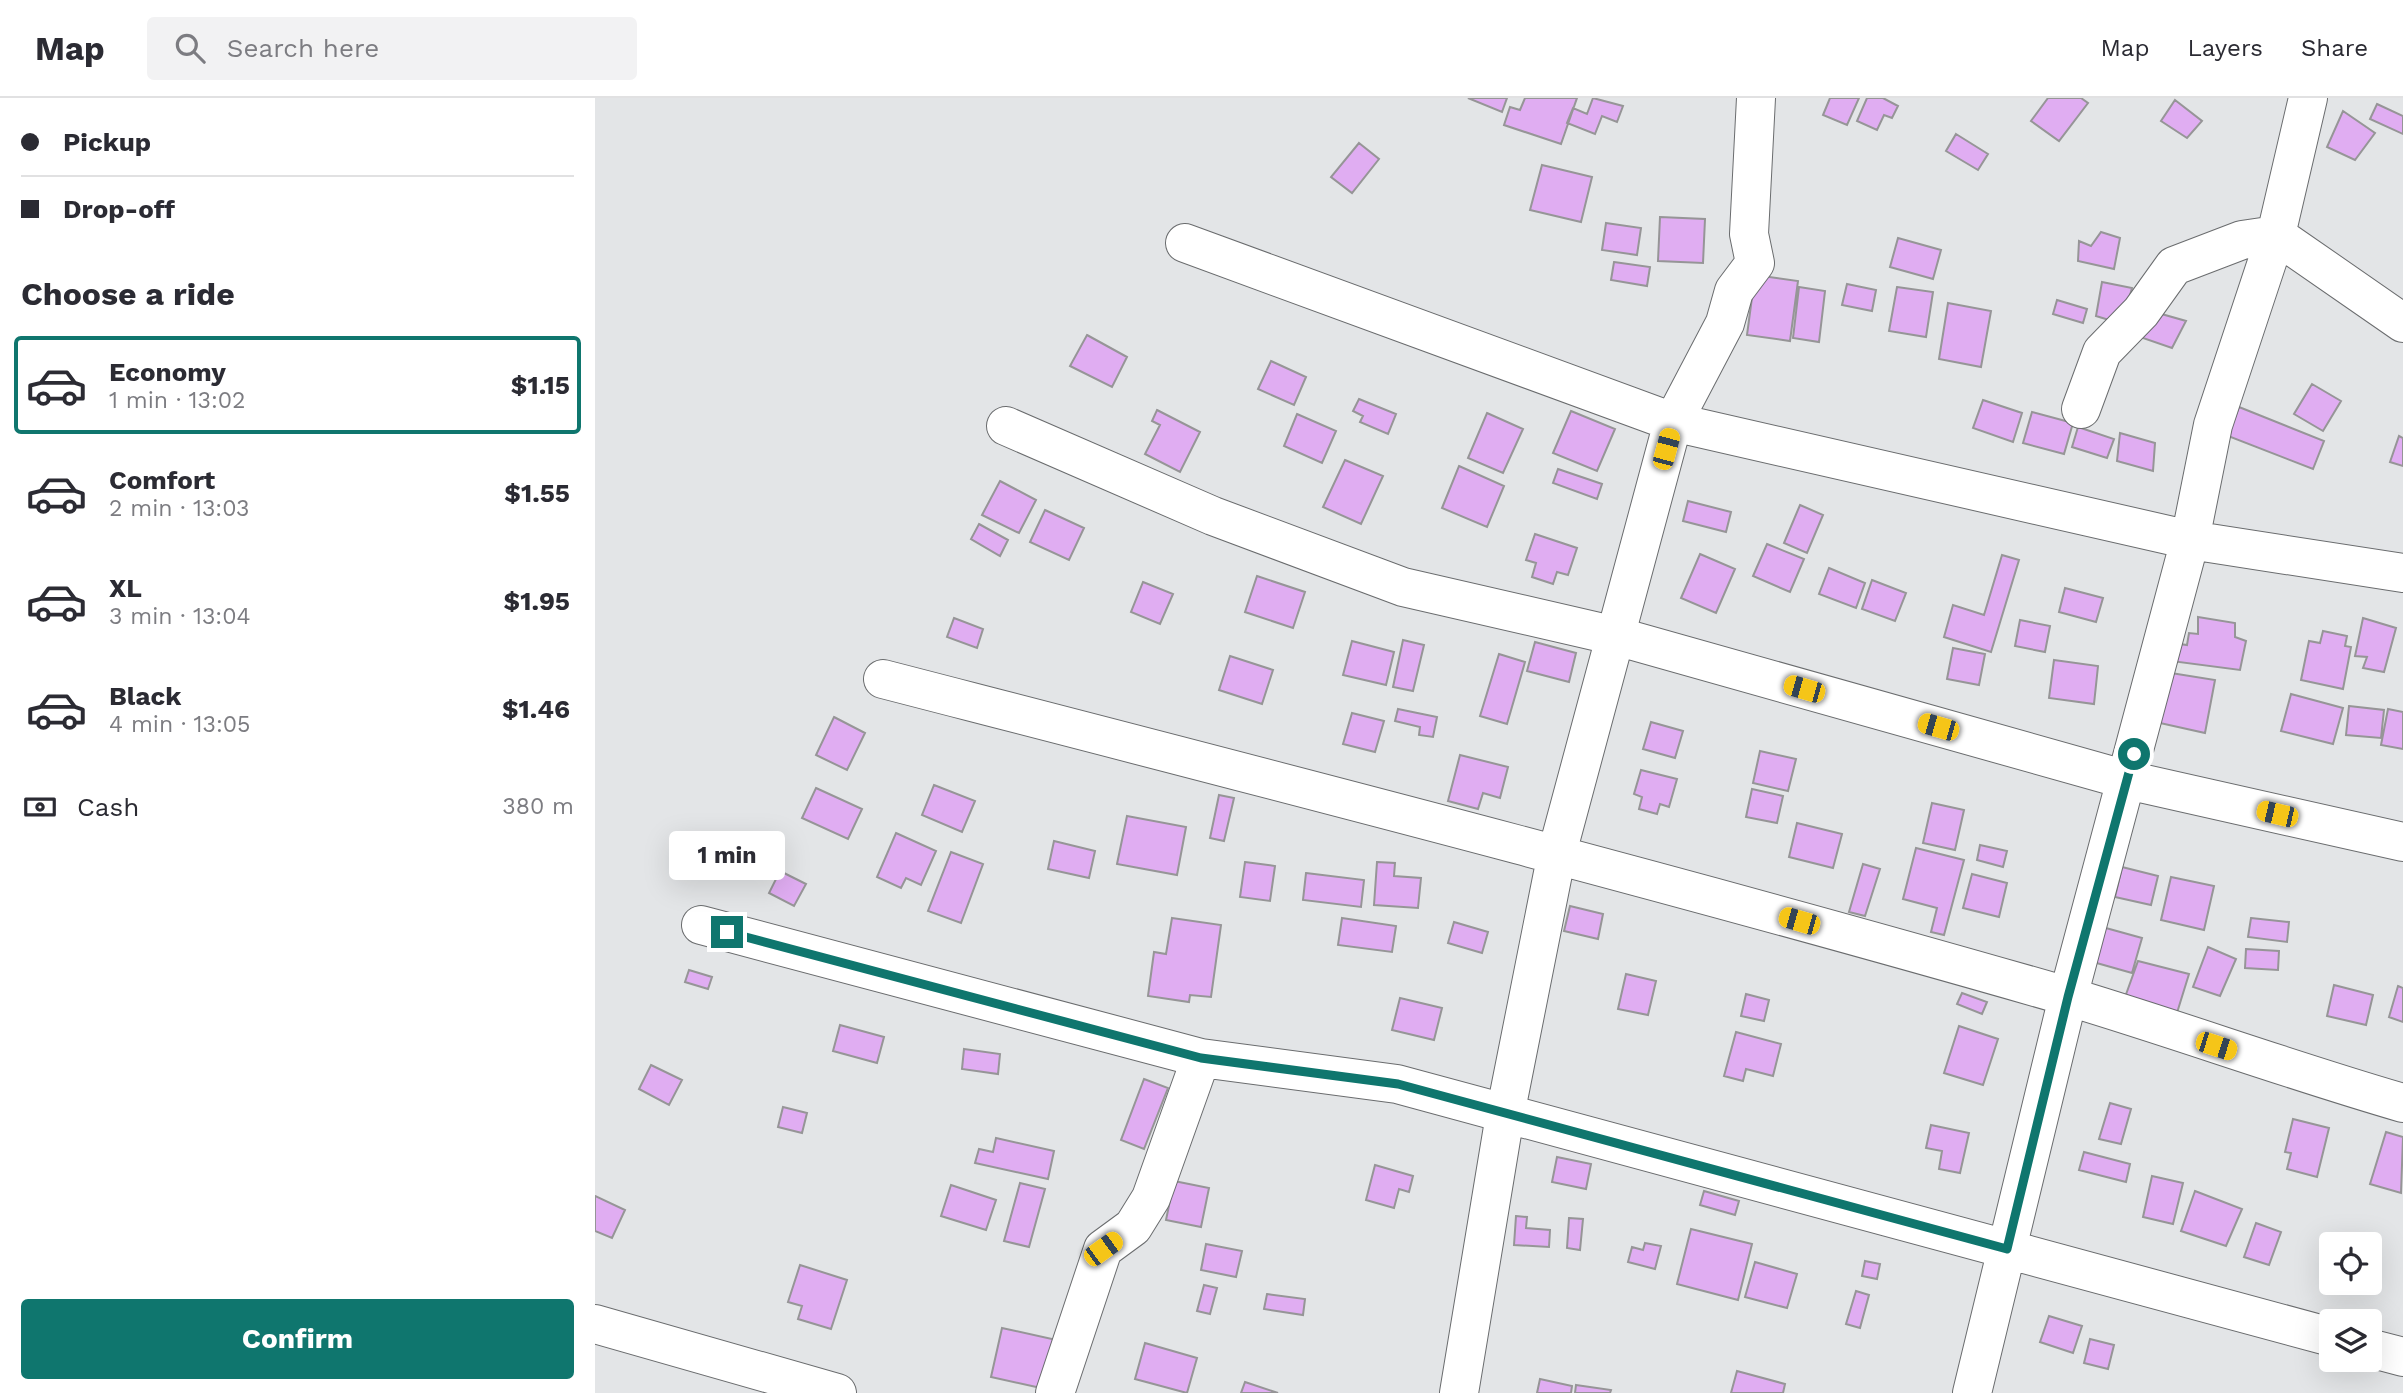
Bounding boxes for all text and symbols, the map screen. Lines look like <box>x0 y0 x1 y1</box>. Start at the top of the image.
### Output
search box <box>147 17 637 80</box>
text: Map <box>35 29 105 68</box>
icon: search <box>171 29 209 67</box>
text: Search here <box>227 33 379 63</box>
text: Map <box>2101 34 2149 62</box>
text: Layers <box>2187 34 2263 62</box>
text: Share <box>2301 34 2368 62</box>
text: Pickup <box>63 127 151 157</box>
text: Drop-off <box>63 194 175 224</box>
text: Choose a ride <box>21 275 235 313</box>
icon: car <box>25 354 88 417</box>
text: Economy <box>109 357 226 387</box>
text: $1.15 <box>511 370 570 400</box>
text: 1 min · 13:02 <box>109 387 245 414</box>
car <box>1651 426 1682 472</box>
icon: car <box>25 462 88 525</box>
text: Comfort <box>109 465 215 495</box>
text: $1.55 <box>504 478 570 508</box>
text: 2 min · 13:03 <box>109 495 249 522</box>
icon: car <box>25 570 88 633</box>
text: XL <box>109 573 142 603</box>
text: $1.95 <box>504 586 570 616</box>
text: 3 min · 13:04 <box>109 603 251 630</box>
car <box>1781 673 1828 705</box>
icon: car <box>25 678 88 741</box>
text: Black <box>109 681 181 711</box>
text: $1.46 <box>502 694 570 724</box>
text: 4 min · 13:05 <box>109 711 250 738</box>
car <box>1915 711 1962 743</box>
route start <box>2118 738 2150 770</box>
icon: cash <box>21 788 59 826</box>
text: Cash <box>77 792 139 822</box>
text: 380 m <box>502 793 574 820</box>
car <box>2255 799 2300 829</box>
callout: 1 min <box>669 830 785 880</box>
text: 1 min <box>697 842 757 869</box>
car <box>1776 905 1823 937</box>
route end <box>711 916 743 948</box>
car <box>2193 1030 2240 1062</box>
car <box>1080 1228 1127 1270</box>
map controls <box>2319 1232 2382 1372</box>
button: locate <box>2319 1232 2382 1295</box>
button: Confirm <box>21 1299 574 1379</box>
button: layers <box>2319 1309 2382 1372</box>

